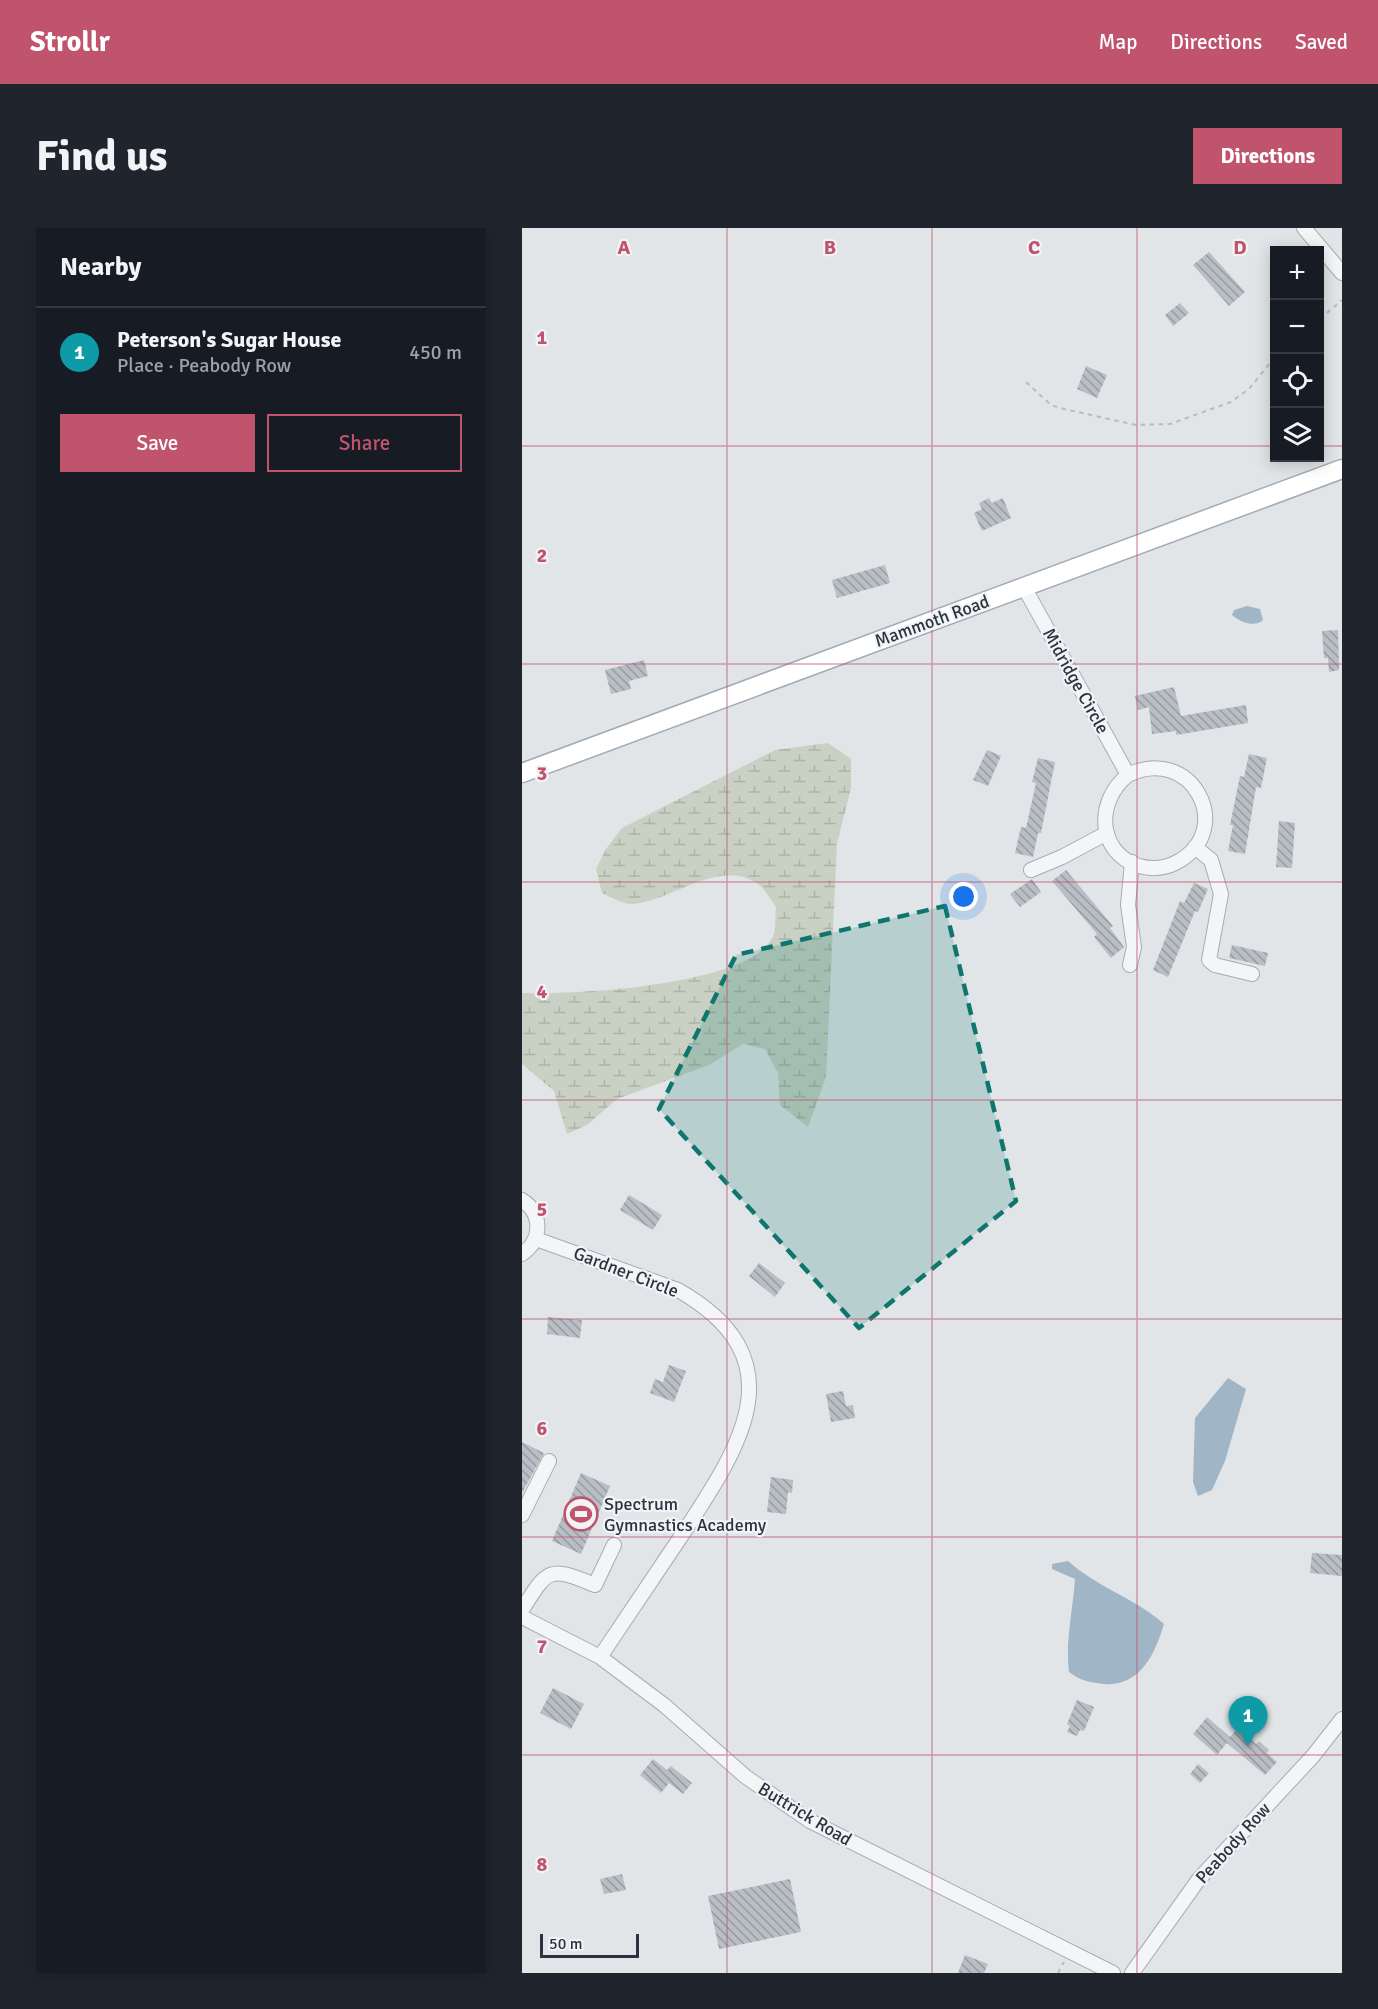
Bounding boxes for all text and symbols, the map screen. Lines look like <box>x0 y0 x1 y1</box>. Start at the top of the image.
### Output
text: Strollr <box>30 25 110 59</box>
text: Map <box>1099 29 1137 55</box>
text: Directions <box>1170 29 1262 55</box>
text: Saved <box>1295 29 1348 55</box>
button: Directions <box>1193 128 1342 184</box>
text: Find us <box>36 131 167 182</box>
text: A <box>618 235 631 260</box>
text: B <box>824 235 836 260</box>
text: C <box>1028 235 1040 260</box>
text: D <box>1233 235 1247 260</box>
map controls <box>1270 246 1324 462</box>
button: + <box>1270 246 1324 300</box>
text: Nearby <box>60 251 141 283</box>
button: − <box>1270 300 1324 354</box>
text: 1 <box>537 325 548 350</box>
text: Peterson's Sugar House <box>117 326 341 353</box>
text: 1 <box>74 340 85 365</box>
text: 450 m <box>409 340 462 365</box>
text: Place · Peabody Row <box>117 353 291 378</box>
button: locate <box>1270 354 1324 408</box>
button: layers <box>1270 408 1324 462</box>
button: Save <box>60 414 255 472</box>
button: Share <box>267 414 462 472</box>
text: 2 <box>537 543 547 568</box>
street label: Mammoth Road <box>872 590 992 652</box>
street label: Midridge Circle <box>1038 624 1114 738</box>
text: 3 <box>537 761 547 786</box>
your location <box>949 882 978 911</box>
text: 4 <box>537 979 548 1004</box>
text: 5 <box>537 1197 547 1222</box>
street label: Gardner Circle <box>570 1242 682 1302</box>
text: 6 <box>537 1416 548 1441</box>
place label: Spectrum Gymnastics Academy <box>604 1493 767 1536</box>
sports icon: Spectrum Gymnastics Academy <box>563 1496 599 1532</box>
text: 7 <box>537 1634 548 1659</box>
pin: 1 <box>1228 1696 1268 1746</box>
street label: Buttrick Road <box>754 1777 856 1851</box>
street label: Peabody Row <box>1191 1798 1275 1888</box>
text: 8 <box>537 1852 548 1877</box>
scale bar <box>540 1931 639 1958</box>
text: 50 m <box>549 1934 583 1954</box>

